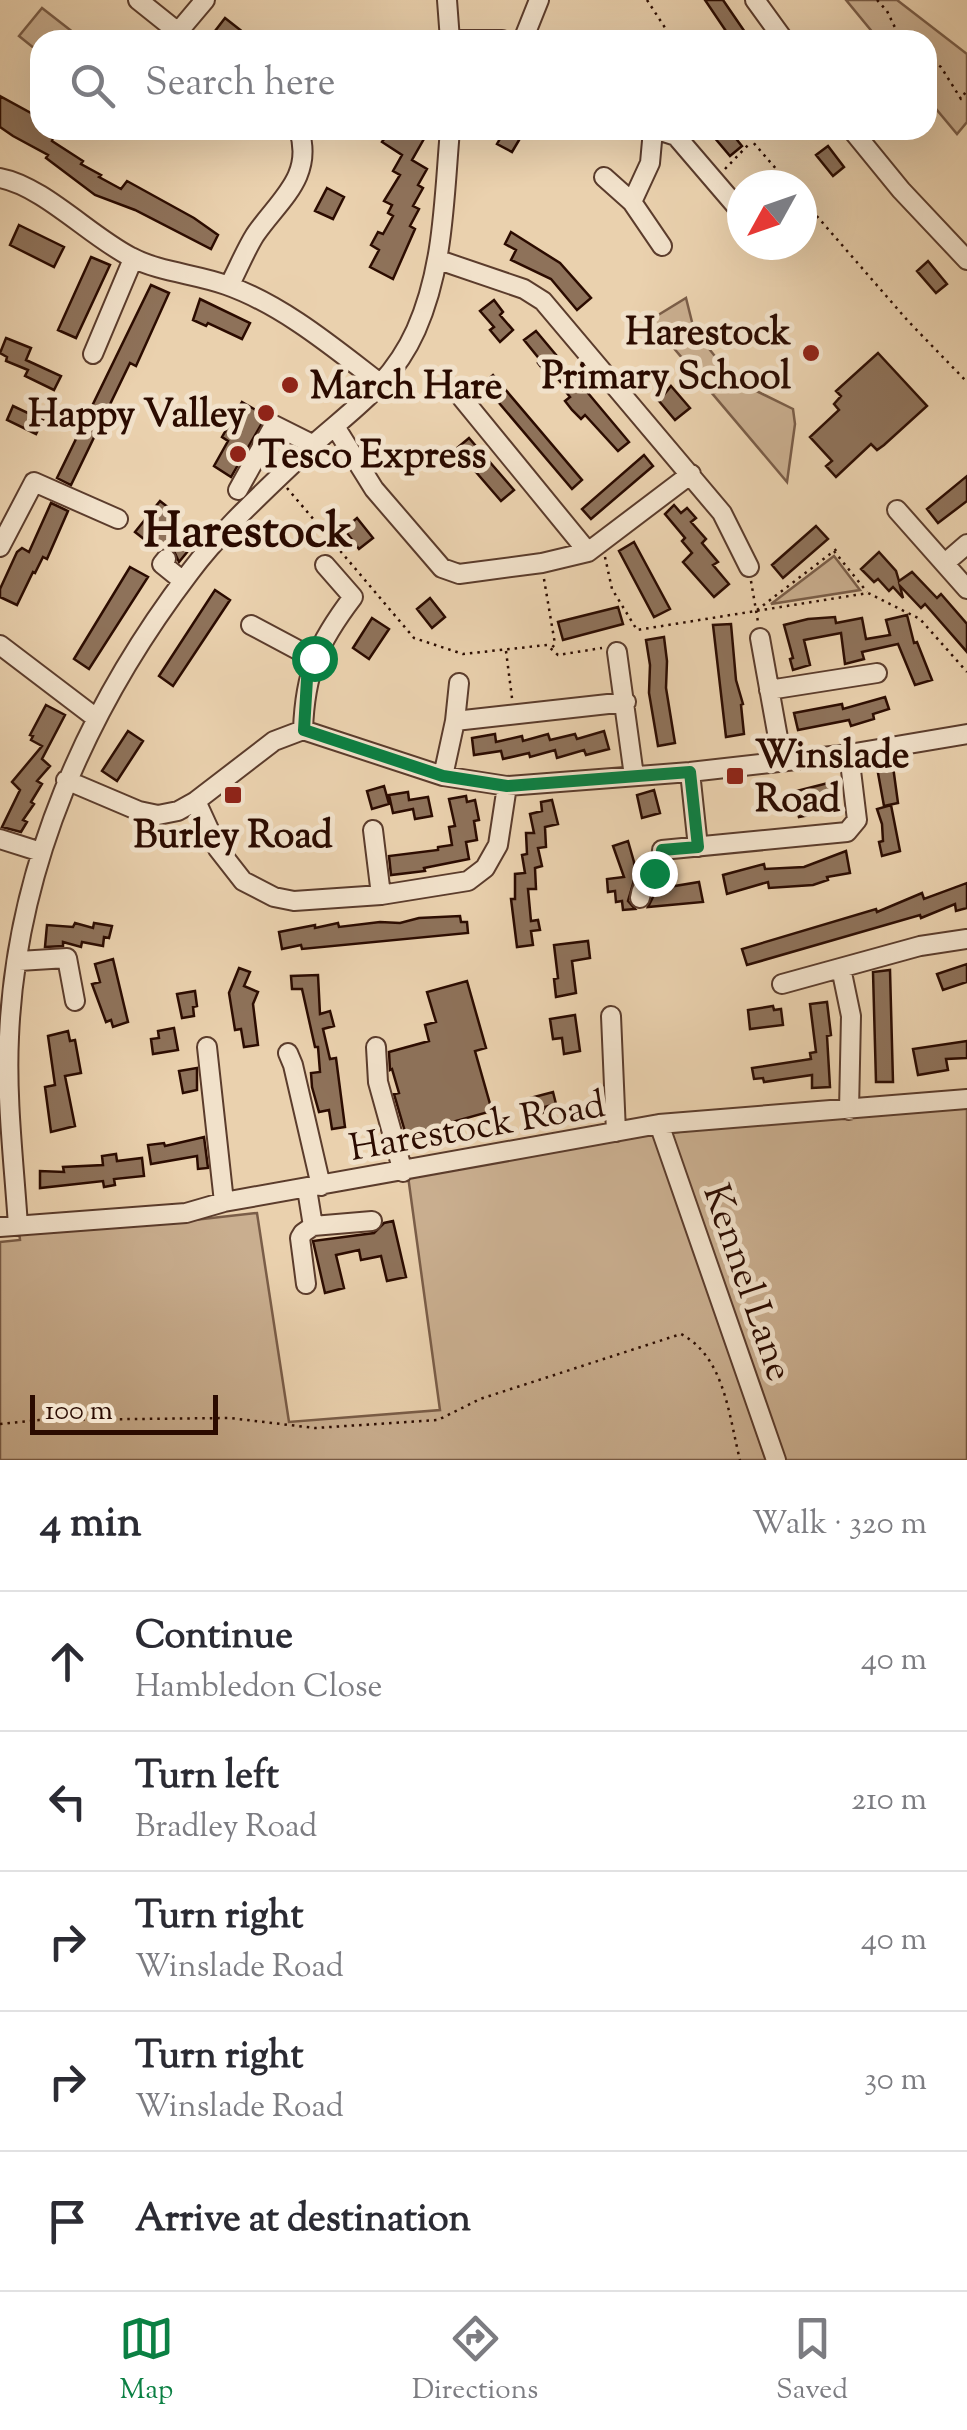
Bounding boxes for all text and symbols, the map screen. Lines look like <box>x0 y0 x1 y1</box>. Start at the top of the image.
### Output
search box <box>30 30 937 140</box>
icon: search <box>65 58 120 113</box>
text: Search here <box>145 58 336 112</box>
north arrow <box>727 170 817 260</box>
place label: Harestock Primary School <box>542 308 791 406</box>
marker: Harestock Primary School <box>800 342 822 364</box>
place label: March Hare <box>310 362 503 416</box>
marker: March Hare <box>279 374 301 396</box>
place label: Happy Valley <box>28 390 246 444</box>
marker: Happy Valley <box>255 402 277 424</box>
place label: Tesco Express <box>258 431 486 485</box>
marker: Tesco Express <box>227 443 249 465</box>
district label: Harestock <box>144 500 353 569</box>
route start <box>292 636 338 682</box>
place label: Winslade Road <box>755 731 910 829</box>
marker: Winslade Road <box>724 765 746 787</box>
marker: Burley Road <box>222 784 244 806</box>
place label: Burley Road <box>133 811 333 865</box>
route end <box>632 851 678 897</box>
street label: Harestock Road <box>346 1080 610 1178</box>
street label: Kennel Lane <box>686 1178 804 1389</box>
scale bar <box>30 1390 218 1434</box>
text: 100 m <box>45 1392 113 1432</box>
text: 4 min <box>40 1495 142 1555</box>
text: Walk · 320 m <box>752 1502 927 1548</box>
text: Continue <box>135 1611 293 1665</box>
icon: ahead <box>40 1634 95 1689</box>
text: 40 m <box>861 1638 927 1684</box>
text: Hambledon Close <box>135 1665 383 1711</box>
text: Turn left <box>135 1751 279 1805</box>
icon: left <box>40 1774 95 1829</box>
text: 210 m <box>851 1778 927 1824</box>
text: Bradley Road <box>135 1805 317 1851</box>
text: Turn right <box>135 1891 303 1945</box>
icon: right <box>40 1914 95 1969</box>
text: 40 m <box>861 1918 927 1964</box>
text: Winslade Road <box>135 1945 344 1991</box>
text: Turn right <box>135 2031 303 2085</box>
icon: right <box>40 2054 95 2109</box>
text: 30 m <box>864 2058 927 2104</box>
text: Winslade Road <box>135 2085 344 2131</box>
icon: arrive <box>40 2194 95 2249</box>
text: Arrive at destination <box>135 2194 471 2248</box>
tab: Map <box>119 2311 174 2411</box>
tab: Directions <box>412 2311 538 2411</box>
tab: Saved <box>776 2311 848 2411</box>

